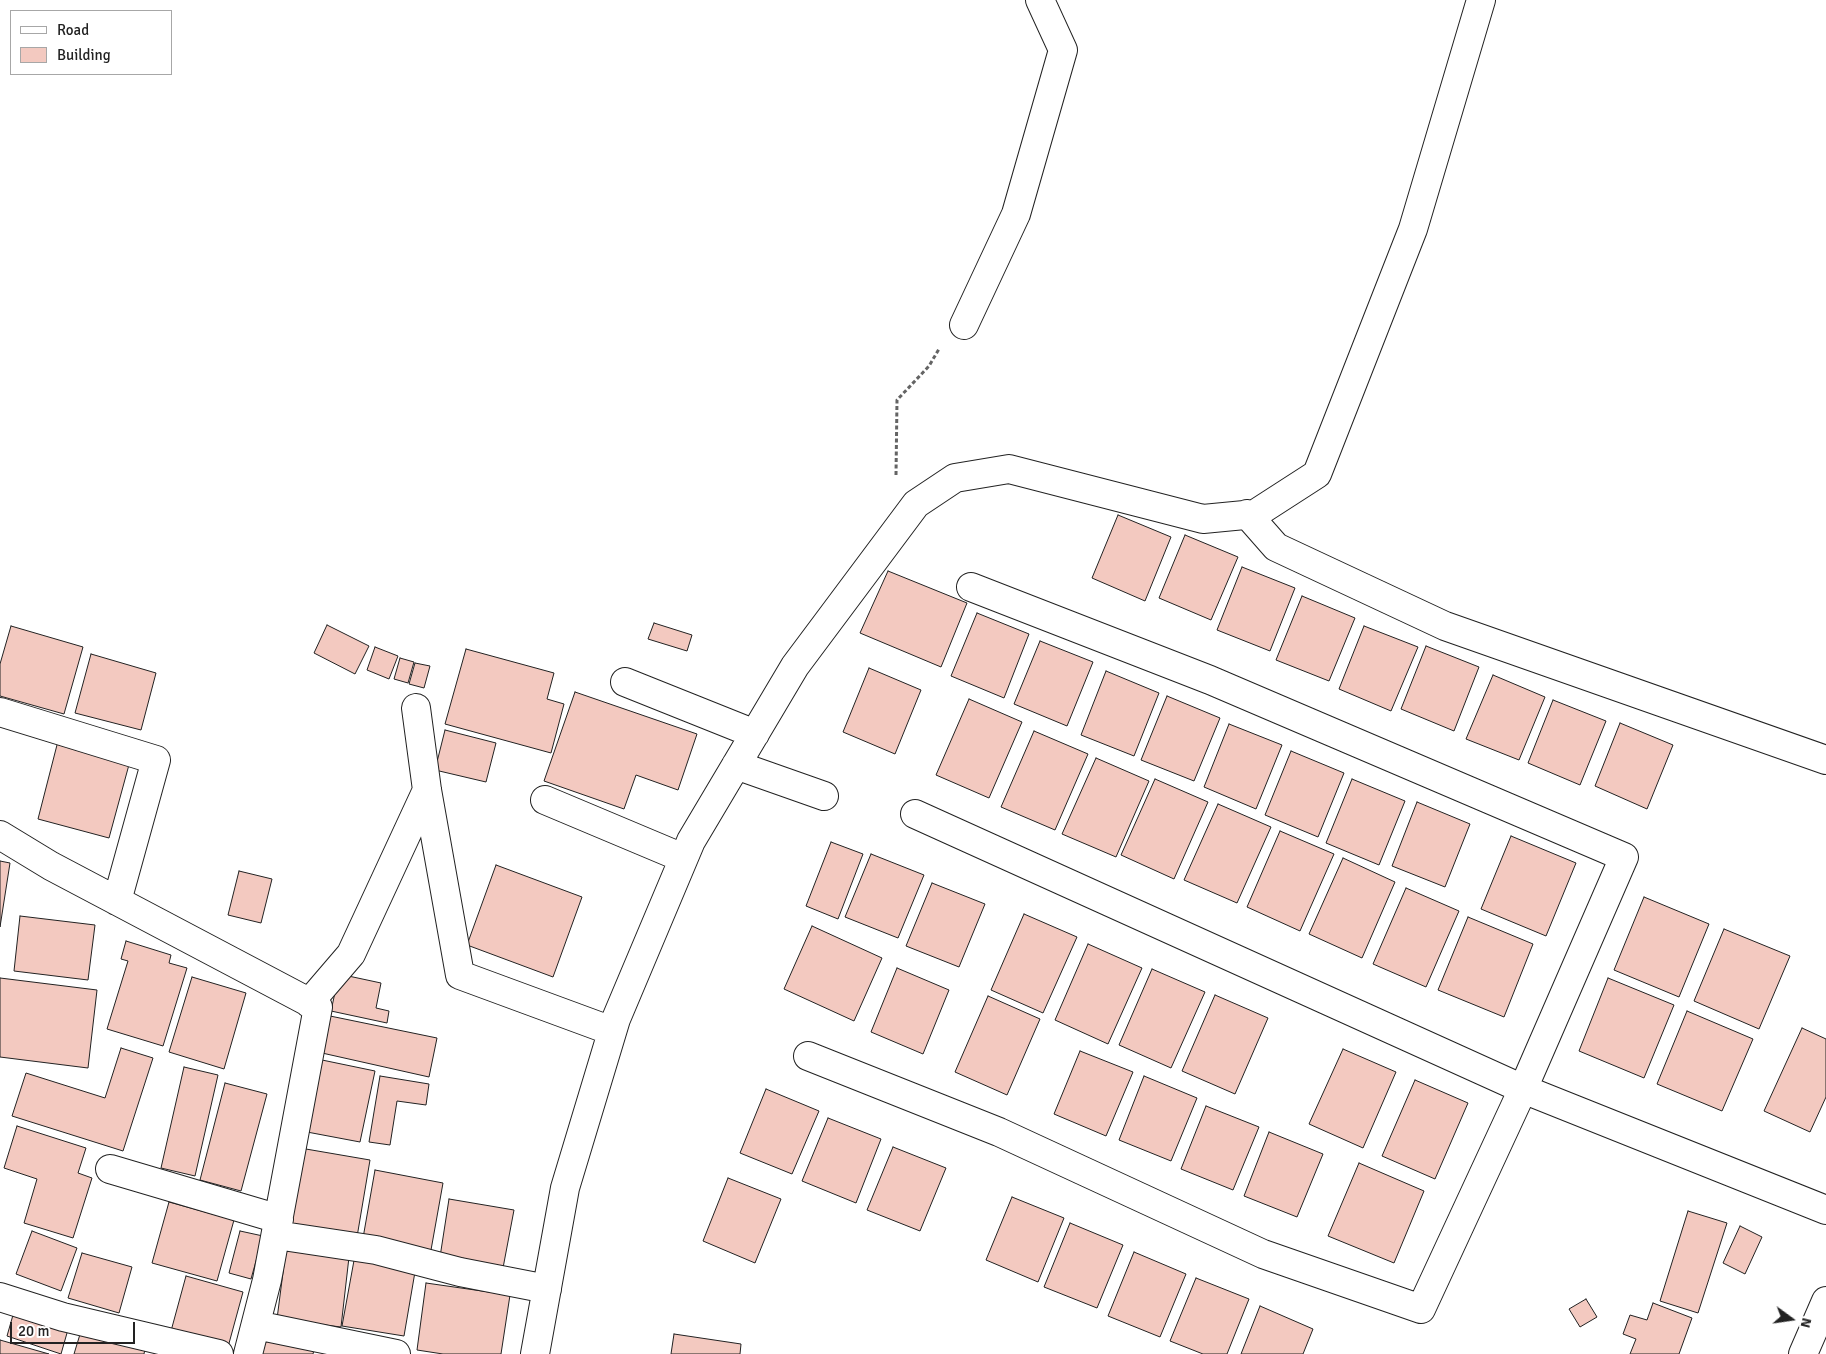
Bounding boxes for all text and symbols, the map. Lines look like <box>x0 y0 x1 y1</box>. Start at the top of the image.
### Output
legend <box>10 10 172 75</box>
text: Road <box>57 21 89 39</box>
text: Building <box>57 46 111 64</box>
north arrow <box>1766 1294 1816 1344</box>
scale bar <box>12 1312 138 1344</box>
text: N <box>1797 1316 1815 1330</box>
text: 20 m <box>18 1322 49 1340</box>

